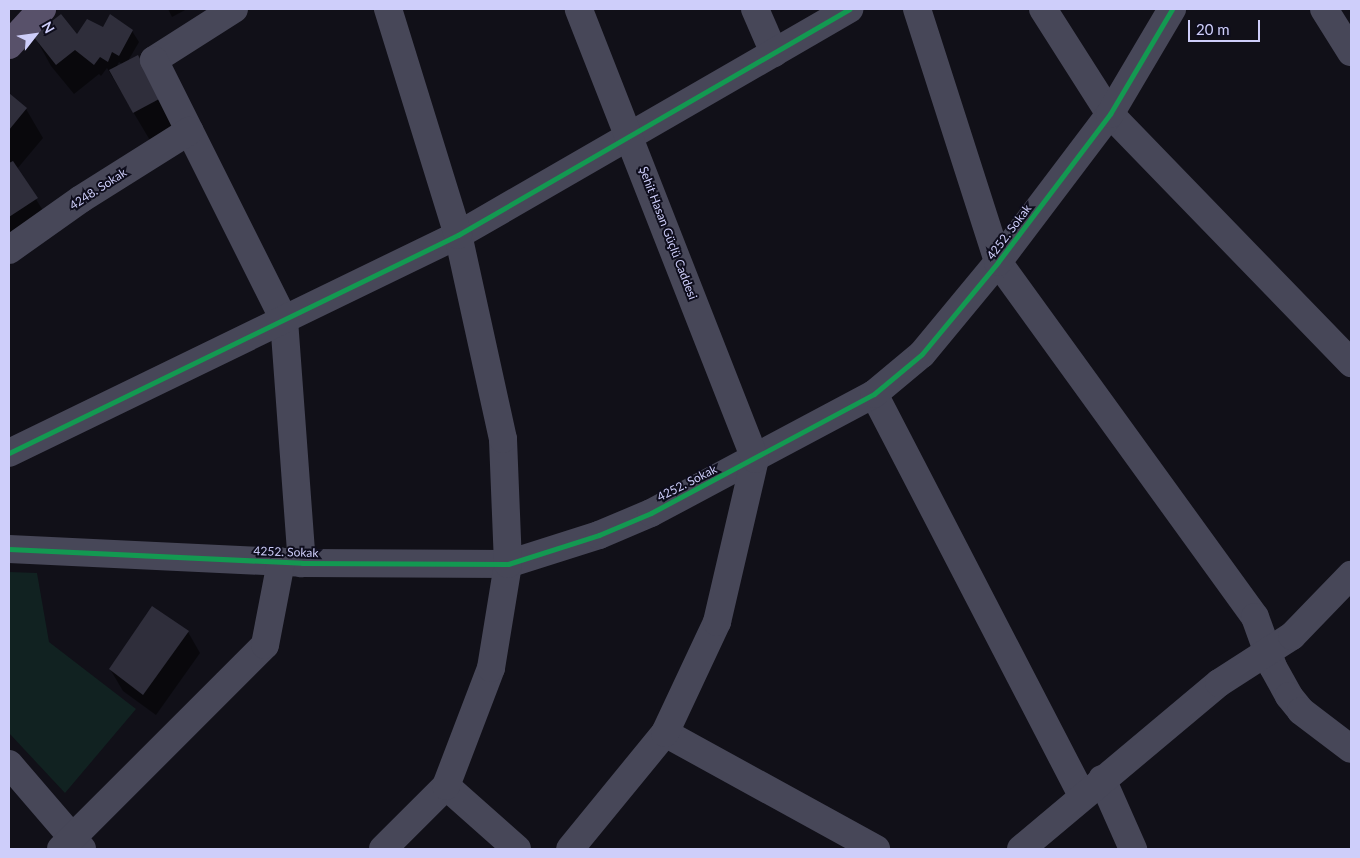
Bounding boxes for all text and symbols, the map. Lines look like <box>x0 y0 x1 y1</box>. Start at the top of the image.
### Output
north arrow <box>10 10 60 60</box>
scale bar <box>1190 10 1262 42</box>
text: N <box>38 18 58 36</box>
text: 20 m <box>1196 20 1230 38</box>
street label: 4248. Sokak <box>67 165 129 213</box>
street label: Şehit Hasan Güçlü Caddesi <box>636 165 700 301</box>
street label: 4252. Sokak <box>984 202 1034 262</box>
street label: 4252. Sokak <box>655 462 719 504</box>
street label: 4252. Sokak <box>253 544 319 560</box>

